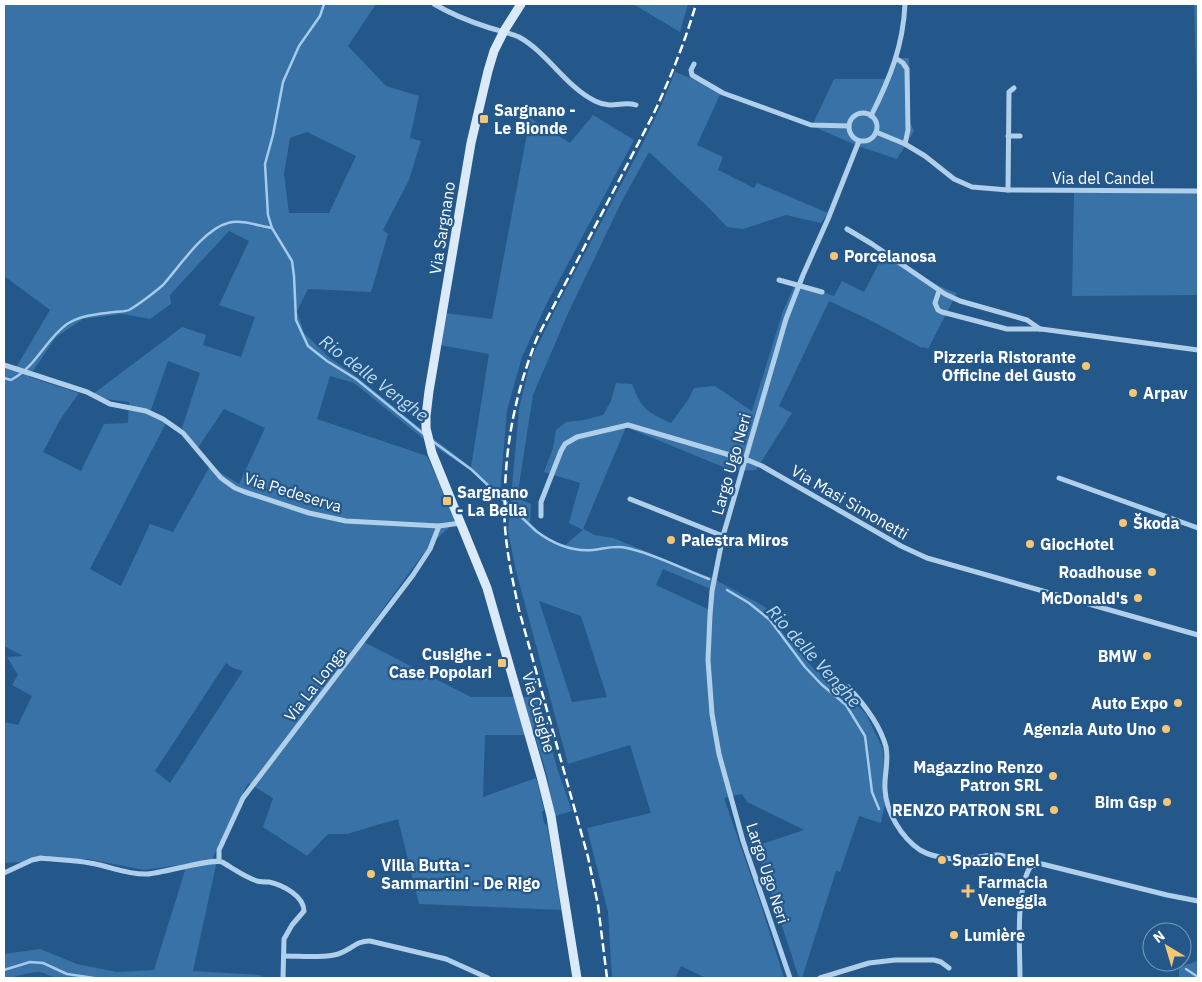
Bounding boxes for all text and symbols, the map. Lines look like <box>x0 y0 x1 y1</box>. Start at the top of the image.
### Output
place label: Sargnano - Le Bionde <box>494 100 576 138</box>
marker: Sargnano - Le Bionde <box>478 113 490 125</box>
street label: Via del Candel <box>1052 168 1154 188</box>
street label: Via Sargnano <box>425 180 459 276</box>
place label: Porcelanosa <box>844 246 936 266</box>
marker: Porcelanosa <box>828 250 840 262</box>
water label: Rio delle Venghe <box>315 329 433 427</box>
place label: Pizzeria Ristorante Officine del Gusto <box>933 347 1076 385</box>
marker: Pizzeria Ristorante Officine del Gusto <box>1080 360 1092 372</box>
place label: Arpav <box>1143 383 1188 403</box>
marker: Arpav <box>1127 387 1139 399</box>
street label: Largo Ugo Neri <box>707 411 755 517</box>
street label: Via Masi Simonetti <box>788 460 912 544</box>
street label: Via Pedeserva <box>242 468 345 516</box>
place label: Sargnano - La Bella <box>457 482 528 520</box>
marker: Sargnano - La Bella <box>441 495 453 507</box>
place label: Škoda <box>1133 512 1180 533</box>
marker: Škoda <box>1117 517 1129 529</box>
place label: Palestra Miros <box>681 530 789 550</box>
marker: Palestra Miros <box>665 534 677 546</box>
place label: GiocHotel <box>1040 534 1114 554</box>
marker: GiocHotel <box>1024 538 1036 550</box>
place label: Roadhouse <box>1058 562 1142 582</box>
marker: Roadhouse <box>1146 566 1158 578</box>
place label: McDonald's <box>1041 588 1128 608</box>
marker: McDonald's <box>1132 592 1144 604</box>
water label: Rio delle Venghe <box>762 600 866 712</box>
street label: Via La Longa <box>280 642 351 725</box>
place label: Cusighe - Case Popolari <box>389 644 492 682</box>
place label: BMW <box>1098 646 1137 666</box>
marker: BMW <box>1141 650 1153 662</box>
marker: Cusighe - Case Popolari <box>496 657 508 669</box>
street label: Via Cusighe <box>518 669 560 755</box>
place label: Auto Expo <box>1091 693 1168 713</box>
marker: Auto Expo <box>1172 697 1184 709</box>
place label: Agenzia Auto Uno <box>1023 719 1156 739</box>
marker: Agenzia Auto Uno <box>1160 723 1172 735</box>
place label: Magazzino Renzo Patron SRL <box>913 757 1043 795</box>
marker: Magazzino Renzo Patron SRL <box>1047 770 1059 782</box>
place label: Bim Gsp <box>1094 792 1157 812</box>
marker: Bim Gsp <box>1161 796 1173 808</box>
place label: RENZO PATRON SRL <box>892 800 1044 820</box>
marker: RENZO PATRON SRL <box>1048 804 1060 816</box>
street label: Largo Ugo Neri <box>742 820 794 926</box>
place label: Spazio Enel <box>952 850 1040 870</box>
marker: Spazio Enel <box>936 854 948 866</box>
place label: Villa Butta - Sammartini - De Rigo <box>381 855 540 893</box>
marker: Villa Butta - Sammartini - De Rigo <box>365 868 377 880</box>
place label: Farmacia Veneggia <box>978 872 1048 910</box>
marker: Farmacia Veneggia <box>962 885 974 897</box>
north arrow <box>1142 922 1192 972</box>
place label: Lumière <box>964 925 1025 945</box>
text: N <box>1149 927 1169 947</box>
marker: Lumière <box>948 929 960 941</box>

